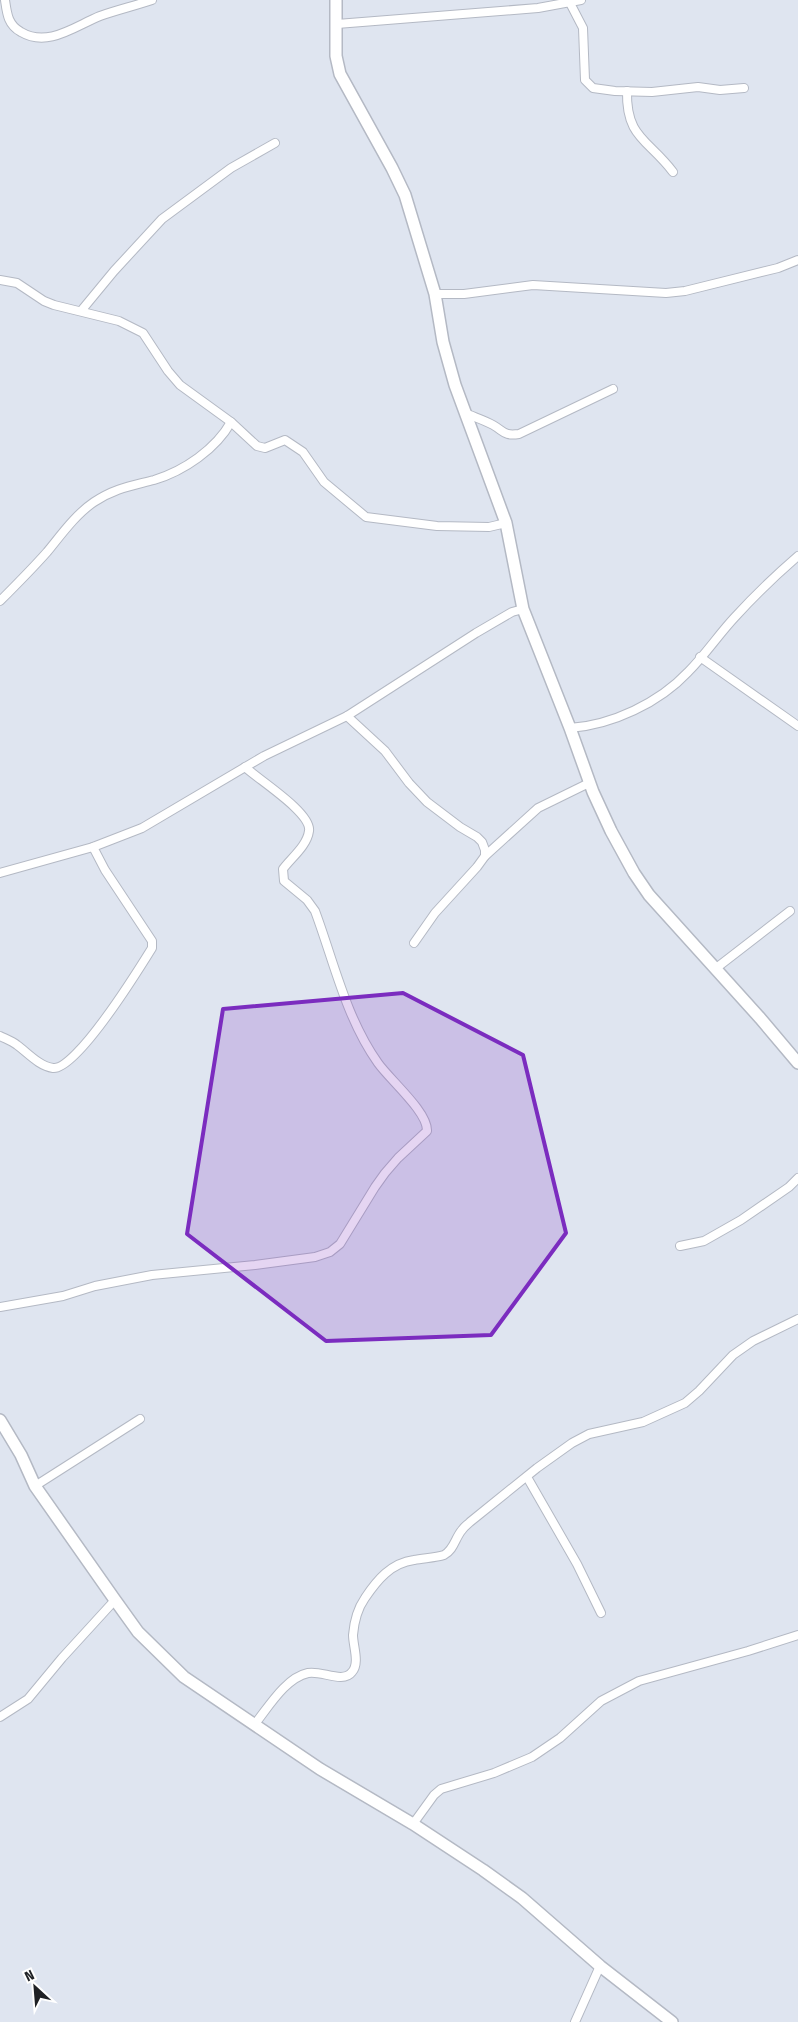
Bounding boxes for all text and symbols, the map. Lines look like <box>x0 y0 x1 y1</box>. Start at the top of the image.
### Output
north arrow <box>10 1962 60 2012</box>
text: N <box>22 1966 37 1985</box>

